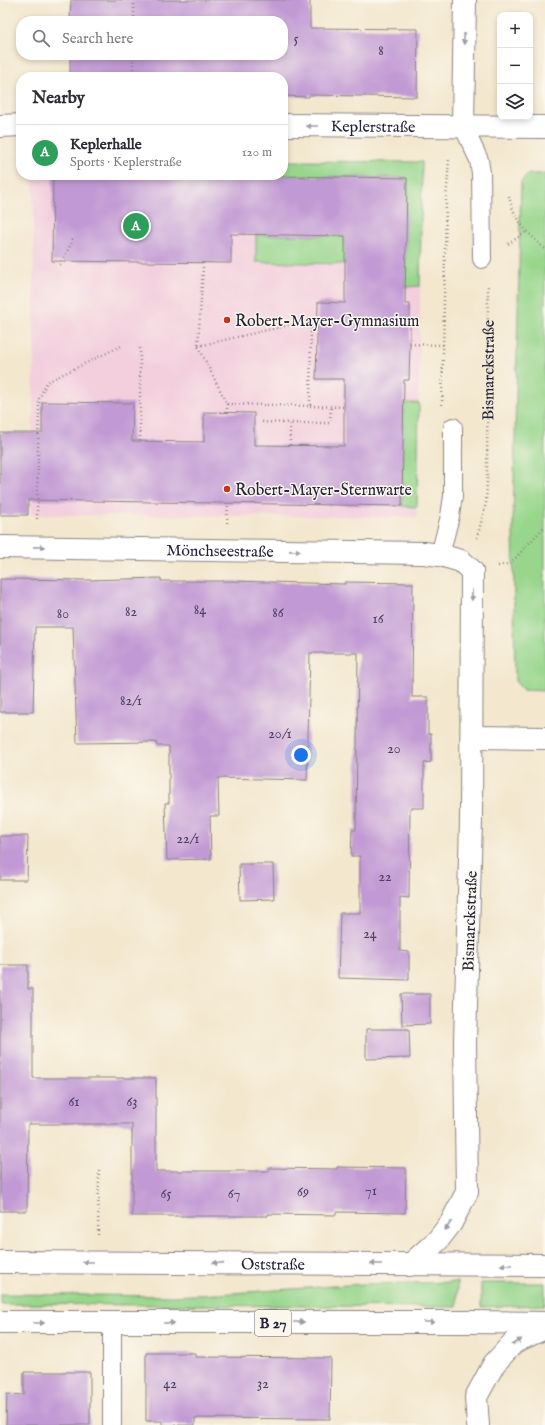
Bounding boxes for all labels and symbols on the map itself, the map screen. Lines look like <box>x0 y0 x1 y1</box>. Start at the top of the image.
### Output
house number: 5 <box>293 30 299 48</box>
one-way arrow <box>461 33 467 46</box>
house number: 8 <box>378 42 384 60</box>
street label: Keplerstraße <box>331 117 415 138</box>
one-way arrow <box>306 122 318 129</box>
pin: A <box>123 211 149 241</box>
place label: Robert-Mayer-Gymnasium <box>235 312 419 332</box>
marker: Robert-Mayer-Gymnasium <box>222 315 232 325</box>
street label: Bismarckstraße <box>479 320 500 421</box>
place label: Robert-Mayer-Sternwarte <box>235 481 412 501</box>
marker: Robert-Mayer-Sternwarte <box>222 484 232 494</box>
street label: Mönchseestraße <box>166 541 274 563</box>
one-way arrow <box>33 544 45 551</box>
one-way arrow <box>289 548 302 554</box>
one-way arrow <box>469 589 475 602</box>
house number: 84 <box>194 601 206 619</box>
house number: 82 <box>125 603 137 621</box>
house number: 86 <box>272 604 285 622</box>
house number: 80 <box>57 605 69 623</box>
house number: 16 <box>372 610 385 628</box>
house number: 82/1 <box>120 692 142 710</box>
house number: 20/1 <box>268 725 292 743</box>
house number: 20 <box>387 740 401 758</box>
your location <box>291 745 311 765</box>
house number: 22/1 <box>176 830 200 848</box>
house number: 22 <box>378 868 392 886</box>
street label: Bismarckstraße <box>459 870 483 972</box>
house number: 24 <box>363 925 377 943</box>
house number: 61 <box>68 1093 80 1111</box>
house number: 63 <box>126 1093 138 1111</box>
house number: 71 <box>365 1182 377 1200</box>
house number: 69 <box>297 1183 309 1201</box>
house number: 65 <box>161 1185 171 1203</box>
house number: 67 <box>228 1185 240 1203</box>
one-way arrow <box>444 1221 452 1232</box>
street label: Oststraße <box>241 1255 305 1276</box>
one-way arrow <box>81 1259 94 1265</box>
one-way arrow <box>211 1260 224 1266</box>
one-way arrow <box>369 1261 382 1267</box>
one-way arrow <box>499 1262 512 1268</box>
road number: B 27 <box>255 1310 291 1336</box>
one-way arrow <box>293 1319 306 1325</box>
one-way arrow <box>423 1319 436 1325</box>
one-way arrow <box>33 1320 46 1326</box>
one-way arrow <box>163 1320 176 1326</box>
one-way arrow <box>511 1338 522 1346</box>
house number: 42 <box>163 1375 177 1393</box>
house number: 32 <box>257 1375 269 1393</box>

